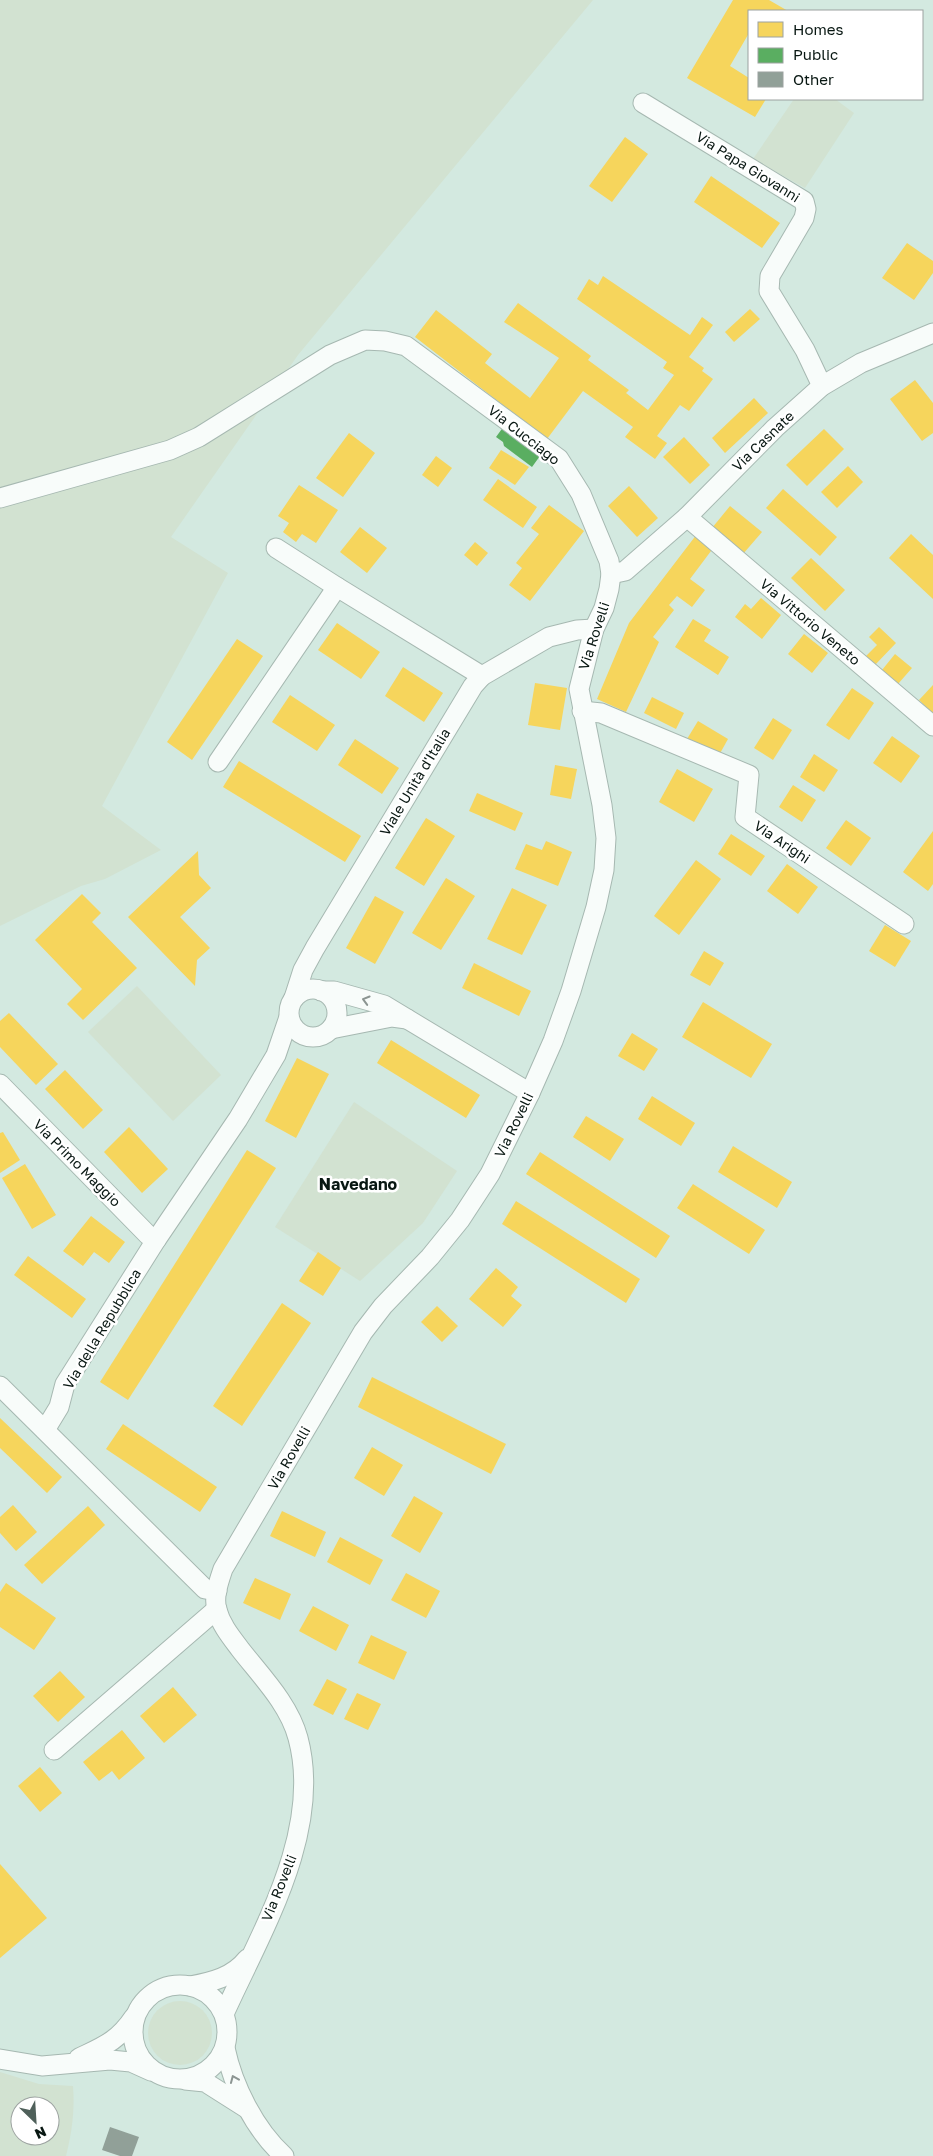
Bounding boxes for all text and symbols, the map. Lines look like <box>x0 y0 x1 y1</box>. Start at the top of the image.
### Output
legend <box>748 10 923 100</box>
text: Homes <box>793 20 843 38</box>
text: Public <box>793 45 838 63</box>
text: Other <box>793 70 834 88</box>
street label: Via Papa Giovanni <box>693 128 803 205</box>
street label: Via Cucciago <box>485 401 564 468</box>
street label: Via Casnate <box>728 407 797 474</box>
street label: Via Vittorio Veneto <box>757 575 864 669</box>
street label: Via Rovelli <box>575 600 612 672</box>
street label: Viale Unità d'Italia <box>376 725 453 839</box>
street label: Via Arighi <box>751 817 814 867</box>
one-way arrow <box>363 996 371 1006</box>
street label: Via Rovelli <box>490 1089 537 1160</box>
street label: Via Primo Maggio <box>30 1115 125 1210</box>
district label: Navedano <box>319 1174 398 1194</box>
street label: Via della Repubblica <box>59 1266 144 1392</box>
street label: Via Rovelli <box>264 1423 314 1493</box>
street label: Via Rovelli <box>257 1852 300 1924</box>
one-way arrow <box>229 2075 240 2084</box>
north arrow <box>10 2096 60 2146</box>
text: N <box>32 2123 49 2143</box>

